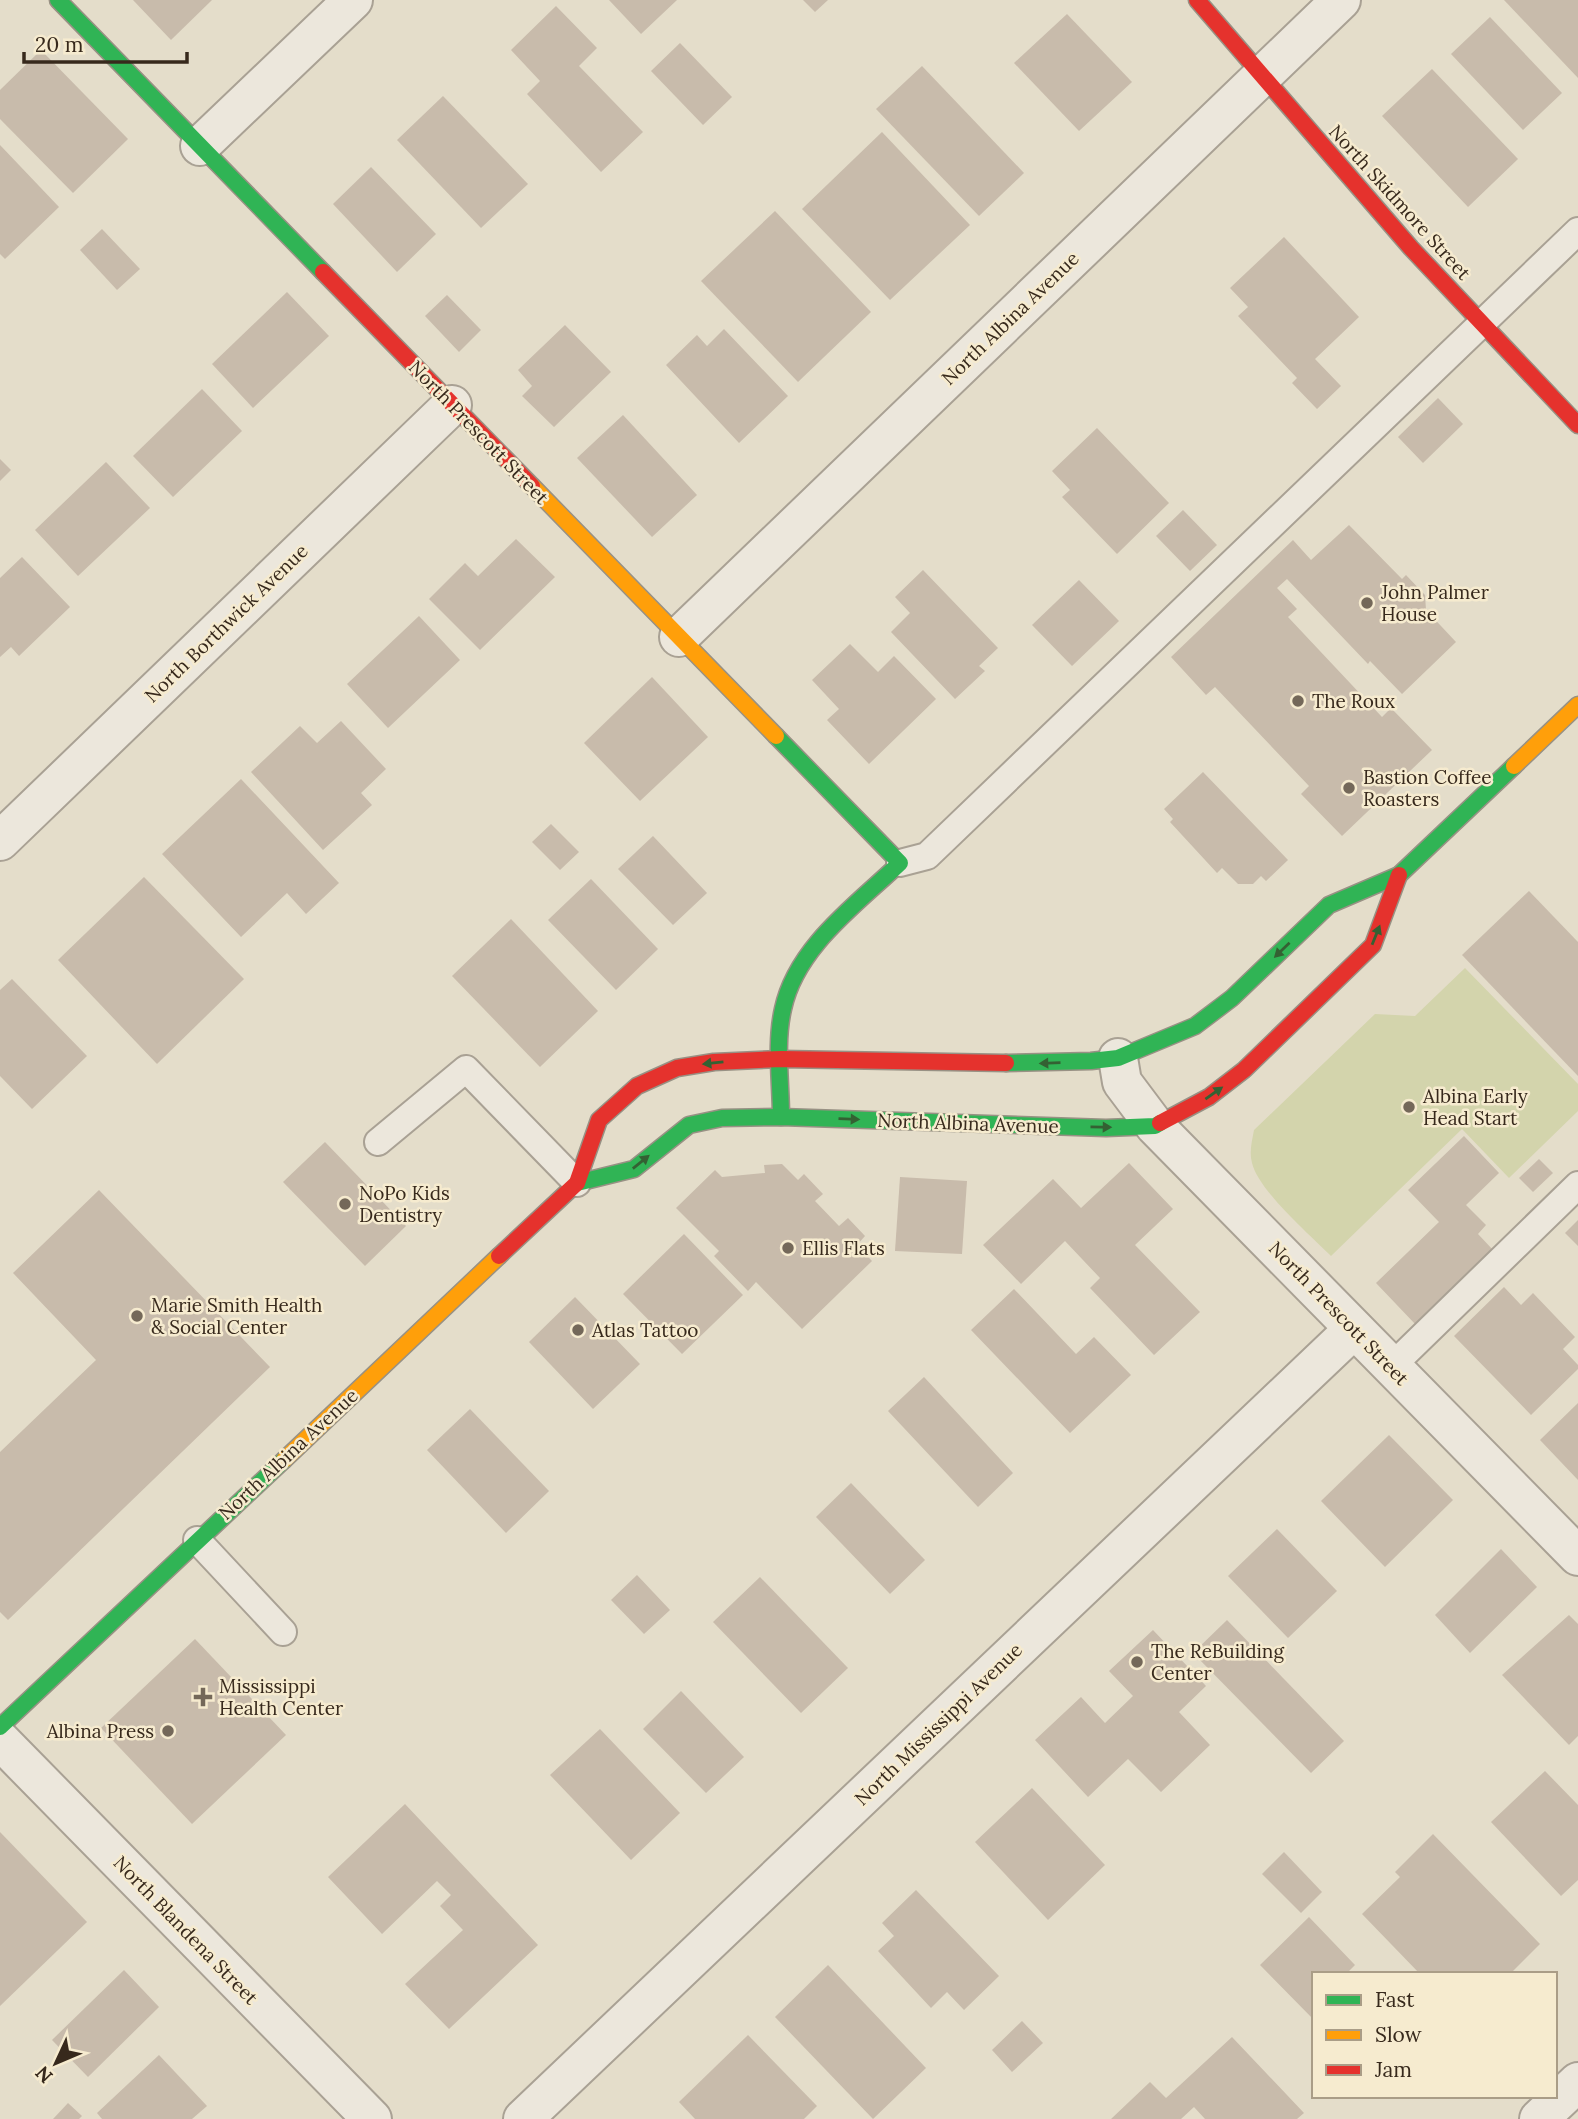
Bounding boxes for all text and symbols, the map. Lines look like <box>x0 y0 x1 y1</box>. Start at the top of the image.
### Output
scale bar <box>24 21 187 65</box>
text: 20 m <box>35 31 84 58</box>
street label: North Skidmore Street <box>1324 119 1476 285</box>
street label: North Albina Avenue <box>936 246 1084 390</box>
street label: North Prescott Street <box>404 355 554 510</box>
street label: North Borthwick Avenue <box>139 539 313 707</box>
place label: John Palmer House <box>1380 580 1490 626</box>
marker: John Palmer House <box>1359 595 1375 611</box>
place label: The Roux <box>1312 689 1395 713</box>
marker: The Roux <box>1290 693 1306 709</box>
place label: Bastion Coffee Roasters <box>1363 765 1492 811</box>
marker: Bastion Coffee Roasters <box>1341 780 1357 796</box>
one-way arrow <box>1371 924 1382 945</box>
one-way arrow <box>1274 942 1291 958</box>
one-way arrow <box>702 1057 724 1068</box>
one-way arrow <box>1039 1057 1061 1068</box>
place label: Albina Early Head Start <box>1422 1084 1528 1130</box>
one-way arrow <box>1205 1086 1223 1100</box>
marker: Albina Early Head Start <box>1401 1099 1417 1115</box>
street label: North Albina Avenue <box>877 1108 1059 1138</box>
one-way arrow <box>839 1113 861 1125</box>
one-way arrow <box>1091 1121 1113 1133</box>
one-way arrow <box>632 1155 649 1170</box>
place label: NoPo Kids Dentistry <box>359 1181 450 1227</box>
marker: NoPo Kids Dentistry <box>337 1196 353 1212</box>
place label: Ellis Flats <box>802 1236 885 1260</box>
street label: North Prescott Street <box>1264 1236 1414 1391</box>
marker: Ellis Flats <box>780 1240 796 1256</box>
place label: Marie Smith Health & Social Center <box>151 1293 323 1339</box>
marker: Marie Smith Health & Social Center <box>129 1308 145 1324</box>
place label: Atlas Tattoo <box>591 1318 698 1342</box>
marker: Atlas Tattoo <box>570 1322 586 1338</box>
street label: North Albina Avenue <box>213 1383 363 1525</box>
street label: North Mississippi Avenue <box>849 1638 1027 1810</box>
place label: The ReBuilding Center <box>1151 1639 1284 1685</box>
marker: The ReBuilding Center <box>1129 1654 1145 1670</box>
place label: Mississippi Health Center <box>219 1674 344 1720</box>
marker: Mississippi Health Center <box>193 1687 213 1707</box>
place label: Albina Press <box>46 1719 154 1743</box>
marker: Albina Press <box>160 1723 176 1739</box>
street label: North Blandena Street <box>109 1851 264 2010</box>
legend <box>1312 1972 1557 2098</box>
text: Fast <box>1375 1986 1415 2013</box>
text: Slow <box>1375 2021 1422 2048</box>
north arrow <box>21 2028 91 2098</box>
text: Jam <box>1374 2056 1412 2083</box>
text: N <box>30 2061 58 2088</box>

